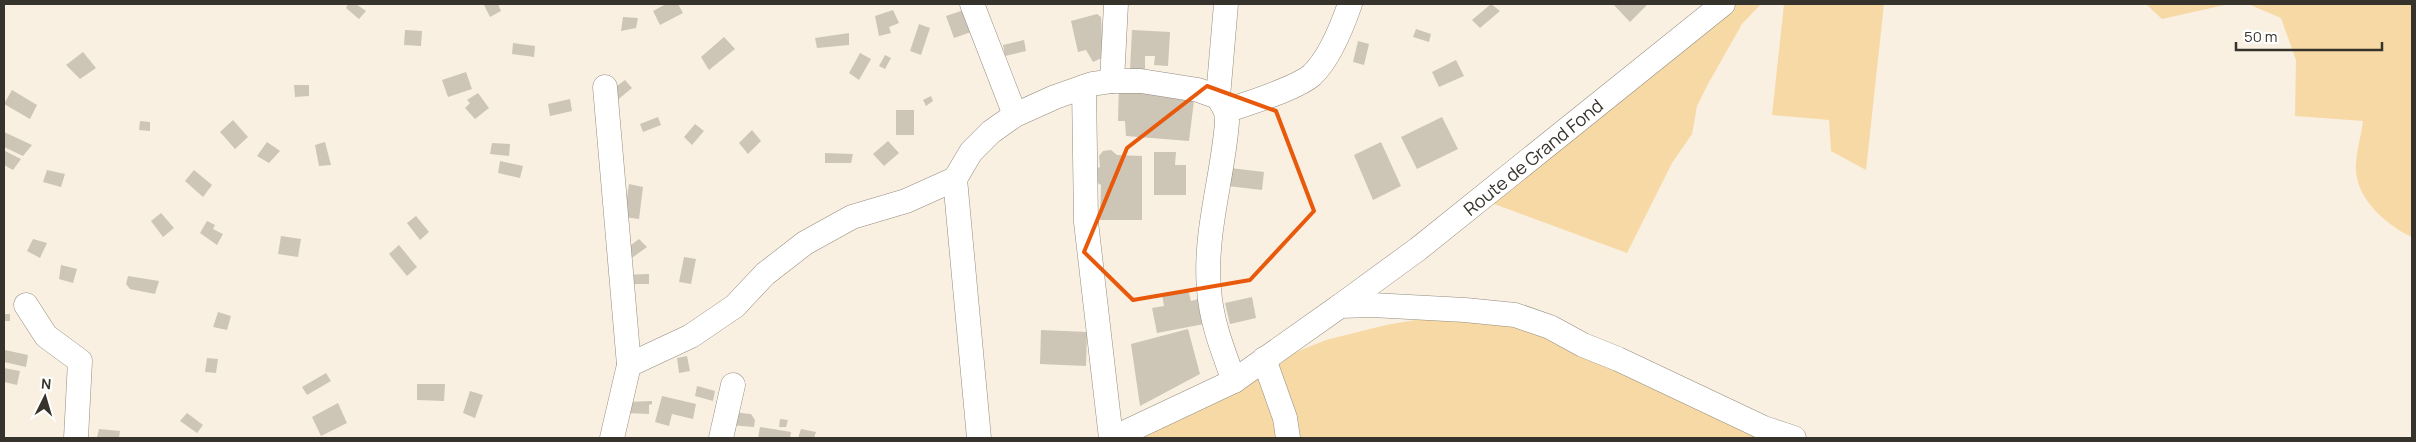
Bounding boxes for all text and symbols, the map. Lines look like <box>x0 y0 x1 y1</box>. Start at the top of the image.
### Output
scale bar <box>2236 20 2382 52</box>
text: 50 m <box>2244 26 2278 47</box>
street label: Route de Grand Fond <box>1458 93 1608 221</box>
north arrow <box>20 372 70 422</box>
text: N <box>40 374 52 393</box>

